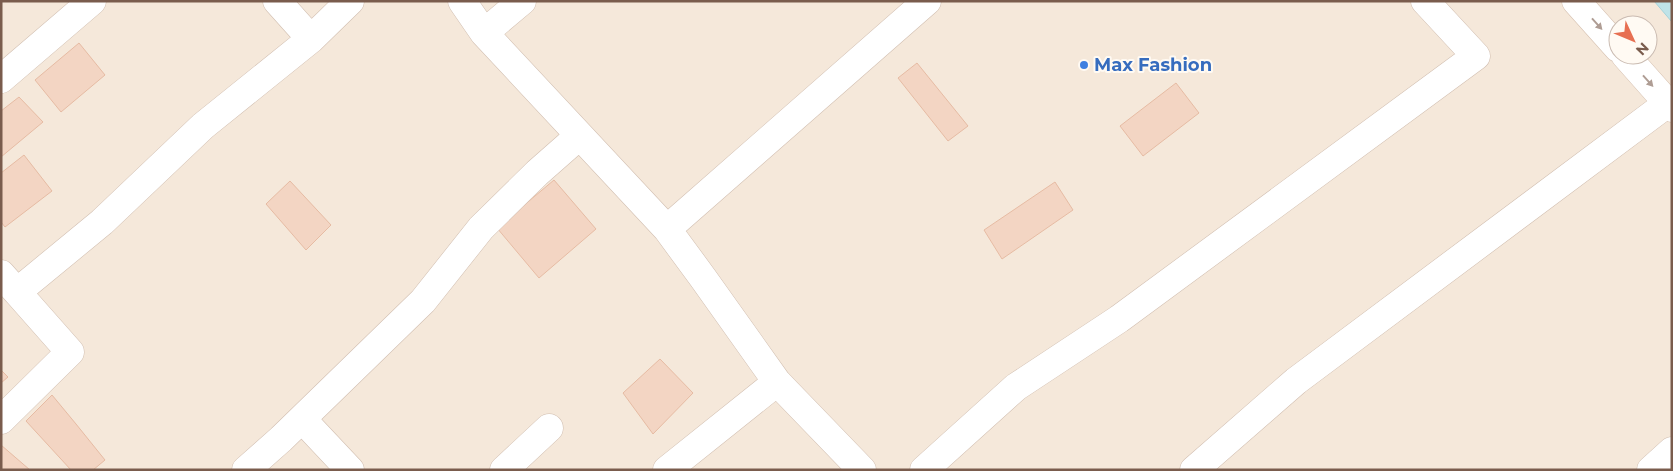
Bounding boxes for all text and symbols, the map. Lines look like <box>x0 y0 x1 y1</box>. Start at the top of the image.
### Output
north arrow <box>1608 15 1658 65</box>
one-way arrow <box>1591 18 1603 30</box>
text: N <box>1632 39 1653 59</box>
place label: Max Fashion <box>1094 54 1212 76</box>
marker: Max Fashion <box>1078 59 1090 71</box>
one-way arrow <box>1642 75 1654 87</box>

